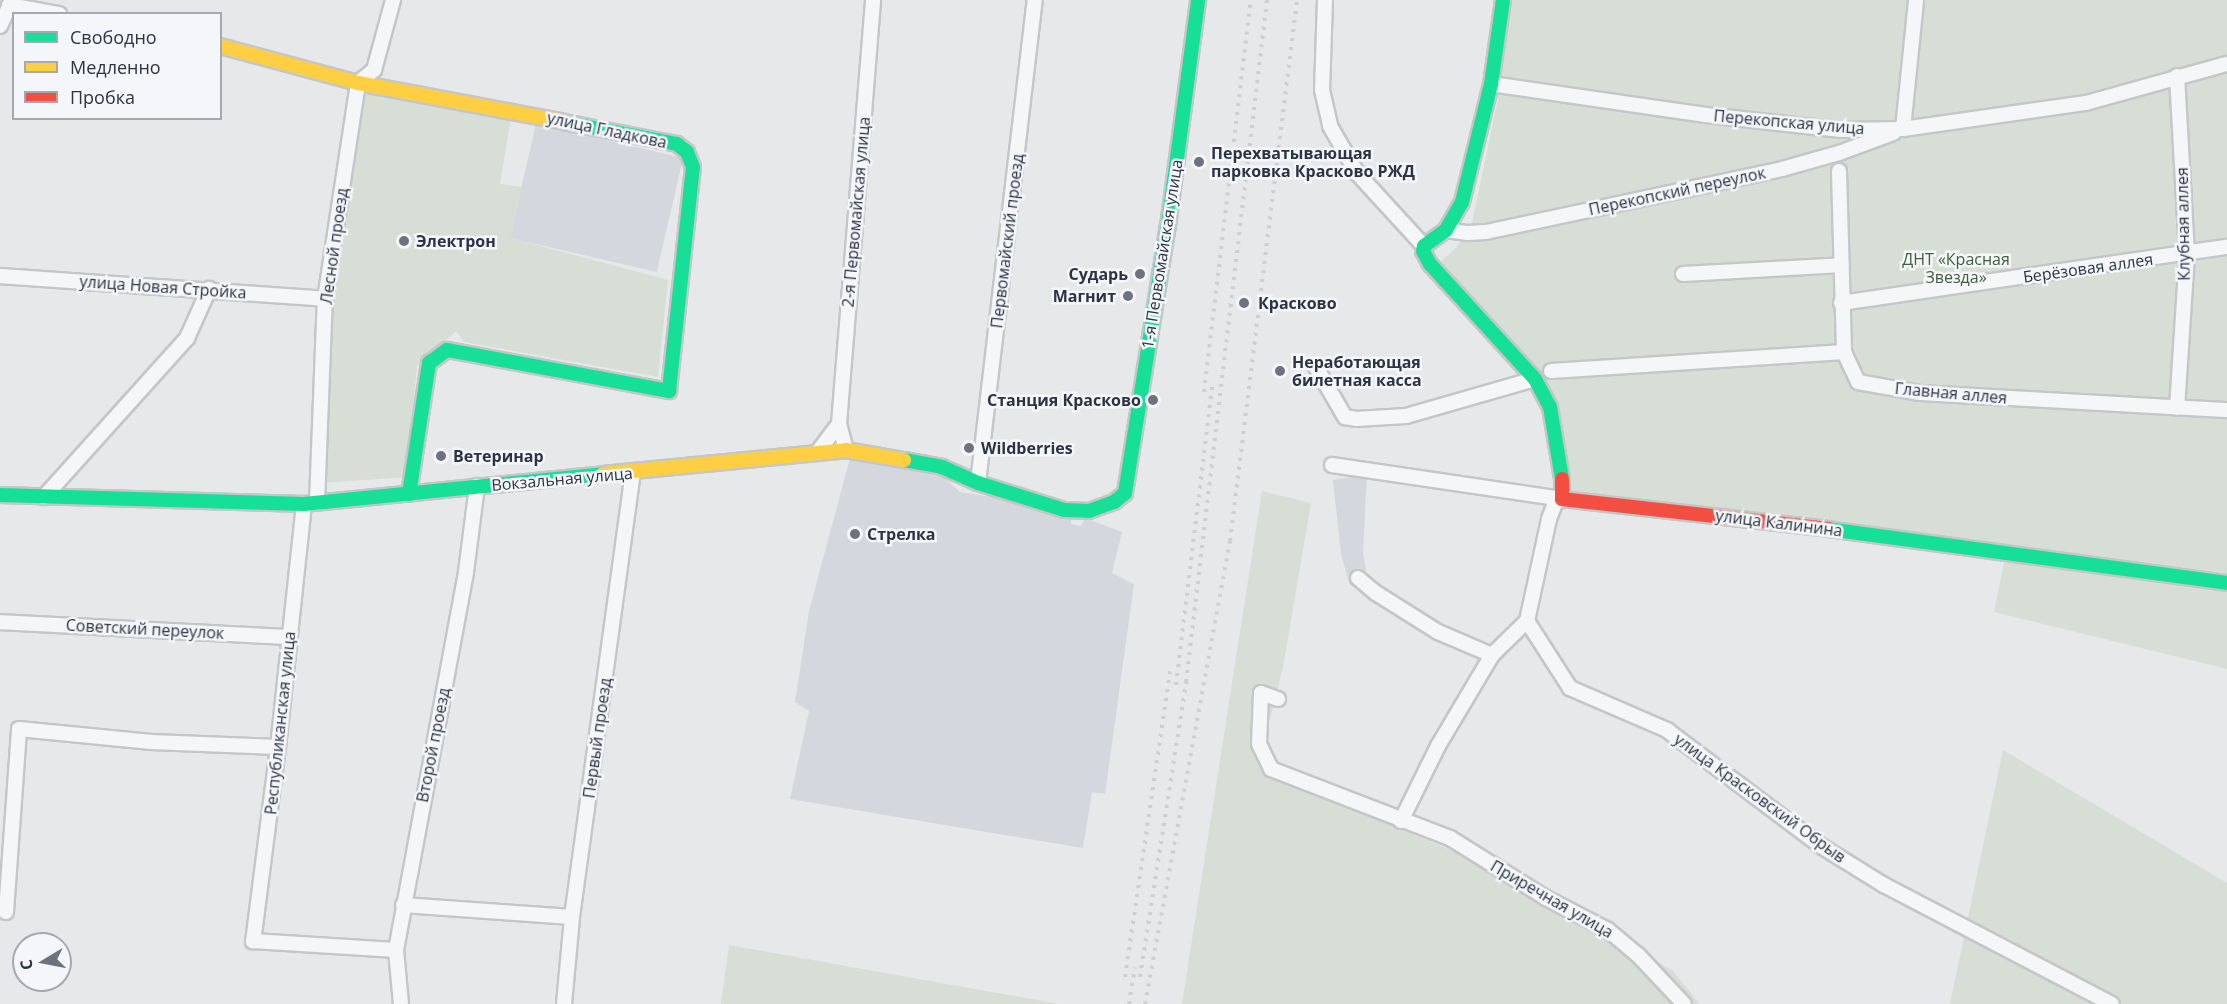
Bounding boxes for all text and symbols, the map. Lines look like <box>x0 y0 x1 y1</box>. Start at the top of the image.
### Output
legend <box>12 12 222 120</box>
text: Свободно <box>70 25 157 49</box>
text: Медленно <box>70 55 161 79</box>
text: Пробка <box>70 85 135 109</box>
street label: Перекопская улица <box>1713 106 1865 138</box>
street label: улица Гладкова <box>545 108 669 152</box>
street label: 2-я Первомайская улица <box>838 116 874 308</box>
place label: Перехватывающая парковка Красково РЖД <box>1211 143 1415 181</box>
street label: Первомайский проезд <box>987 153 1027 329</box>
marker: Перехватывающая парковка Красково РЖД <box>1192 155 1206 169</box>
street label: 1-я Первомайская улица <box>1138 158 1186 350</box>
street label: Перекопский переулок <box>1587 163 1767 219</box>
street label: Клубная аллея <box>2172 167 2194 281</box>
street label: Лесной проезд <box>316 187 352 305</box>
place label: Электрон <box>416 231 496 251</box>
marker: Электрон <box>397 234 411 248</box>
park label: ДНТ «Красная Звезда» <box>1902 249 2010 287</box>
street label: Берёзовая аллея <box>2022 249 2154 287</box>
place label: Сударь <box>1068 264 1128 284</box>
marker: Сударь <box>1133 267 1147 281</box>
street label: улица Новая Стройка <box>79 272 247 302</box>
place label: Магнит <box>1053 286 1116 306</box>
marker: Магнит <box>1121 289 1135 303</box>
place label: Красково <box>1258 293 1337 313</box>
marker: Красково <box>1235 294 1253 312</box>
place label: Неработающая билетная касса <box>1292 352 1422 390</box>
marker: Неработающая билетная касса <box>1273 364 1287 378</box>
street label: Главная аллея <box>1894 379 2008 407</box>
place label: Станция Красково <box>987 390 1141 410</box>
marker: Станция Красково <box>1146 393 1160 407</box>
place label: Wildberries <box>981 438 1073 458</box>
marker: Wildberries <box>962 441 976 455</box>
place label: Ветеринар <box>453 446 544 466</box>
marker: Ветеринар <box>434 449 448 463</box>
street label: Вокзальная улица <box>491 463 633 495</box>
street label: улица Калинина <box>1714 506 1844 540</box>
place label: Стрелка <box>867 524 936 544</box>
marker: Стрелка <box>848 527 862 541</box>
street label: Советский переулок <box>65 615 225 643</box>
street label: Республиканская улица <box>261 630 299 816</box>
street label: Первый проезд <box>579 677 615 799</box>
street label: Второй проезд <box>412 686 454 804</box>
street label: улица Красковский Обрыв <box>1671 729 1849 867</box>
street label: Приречная улица <box>1487 856 1617 942</box>
north arrow <box>12 932 72 992</box>
text: С <box>15 958 38 972</box>

